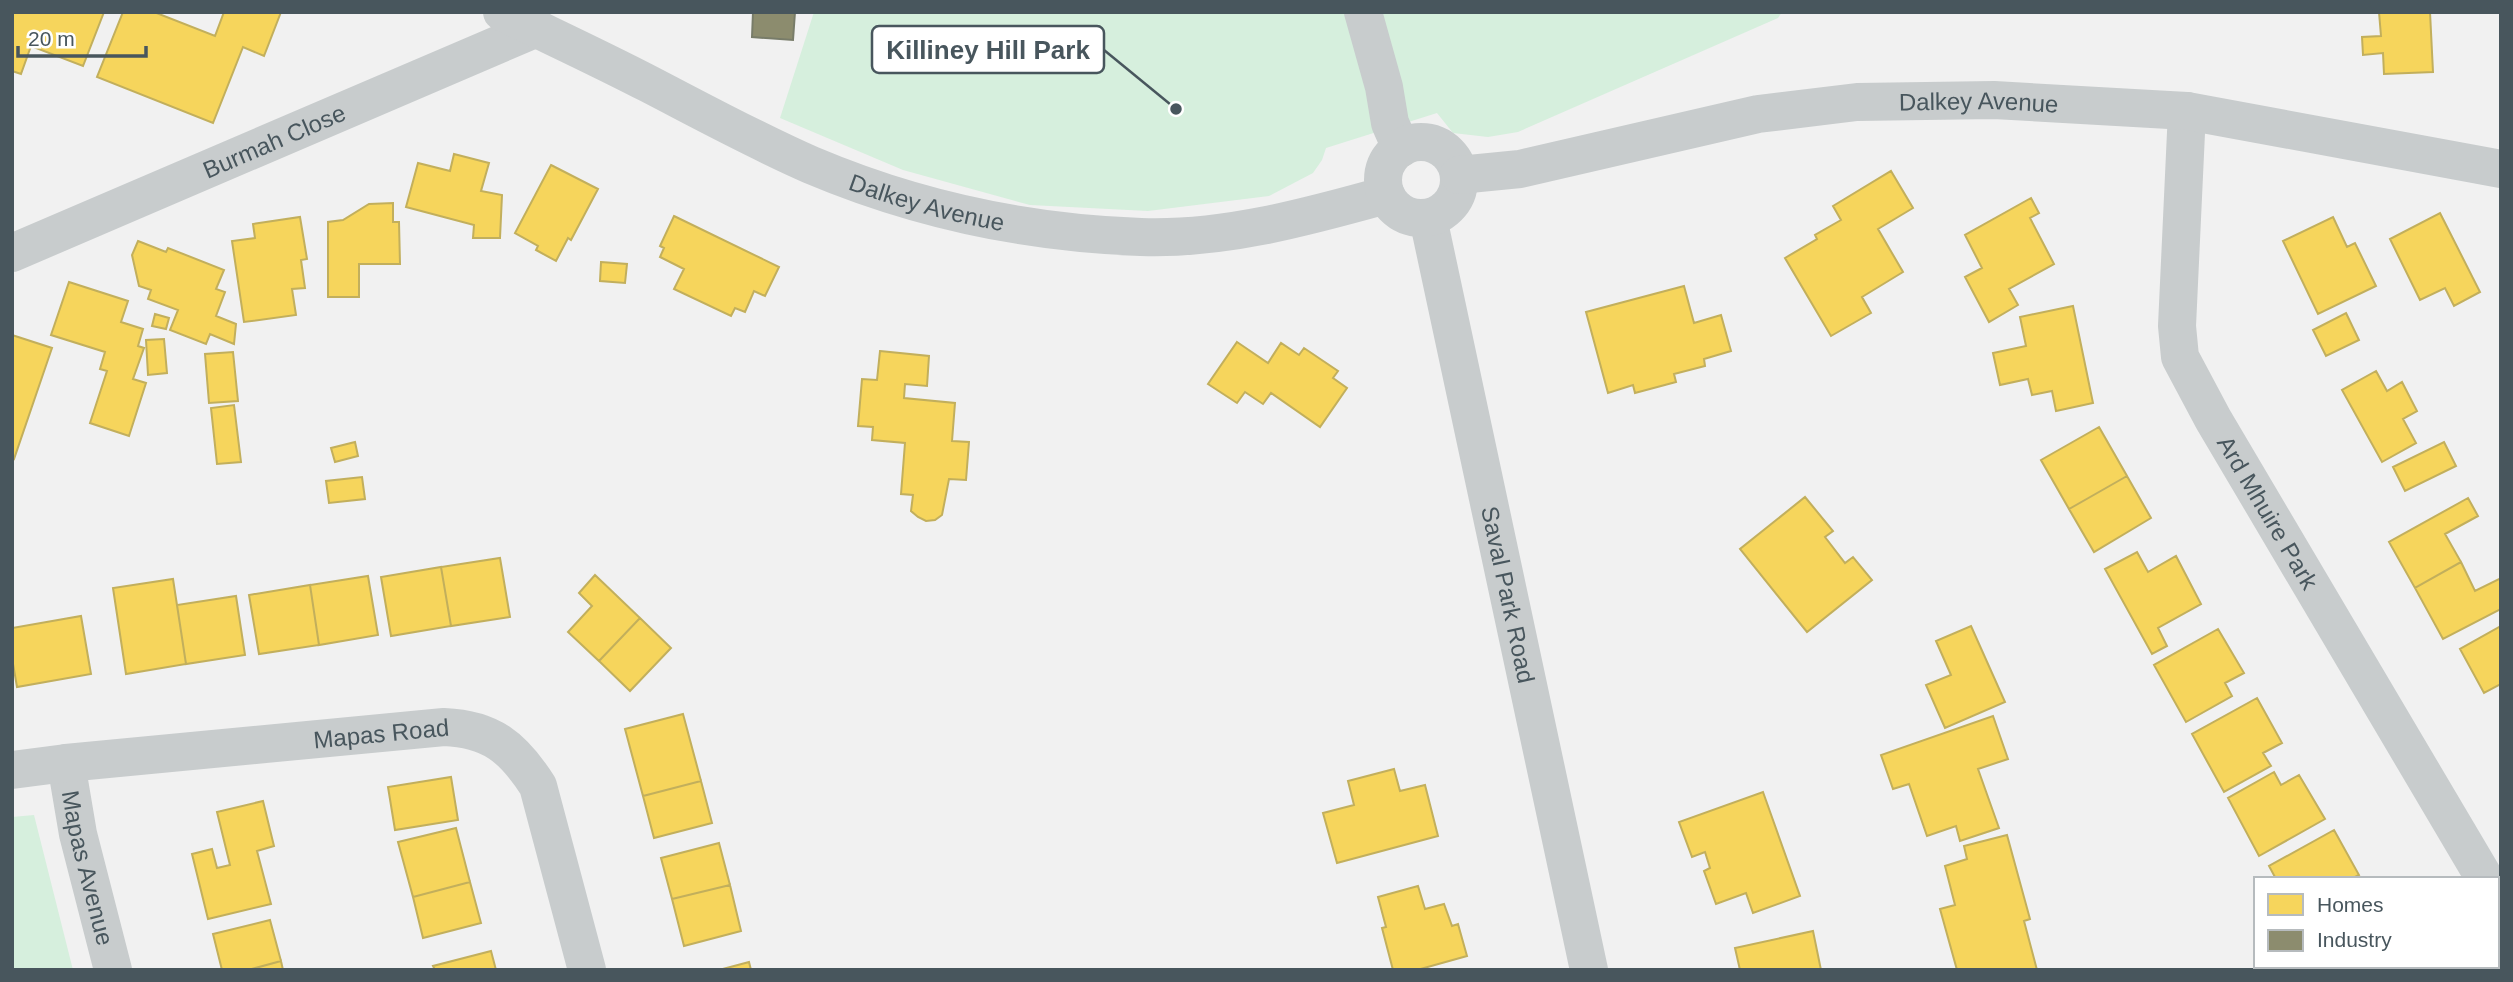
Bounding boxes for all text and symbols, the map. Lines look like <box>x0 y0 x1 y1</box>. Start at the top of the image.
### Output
scale bar <box>18 14 145 58</box>
callout: Killiney Hill Park <box>872 26 1104 73</box>
text: 20 m <box>28 27 75 50</box>
text: Killiney Hill Park <box>886 35 1090 65</box>
street label: Dalkey Avenue <box>1899 86 2059 117</box>
street label: Burmah Close <box>199 98 349 183</box>
street label: Dalkey Avenue <box>846 168 1007 236</box>
street label: Ard Mhuire Park <box>2212 431 2324 595</box>
street label: Saval Park Road <box>1477 504 1541 685</box>
street label: Mapas Road <box>312 713 450 753</box>
street label: Mapas Avenue <box>57 788 120 948</box>
legend <box>2254 877 2499 968</box>
text: Homes <box>2317 893 2384 916</box>
text: Industry <box>2317 928 2392 951</box>

